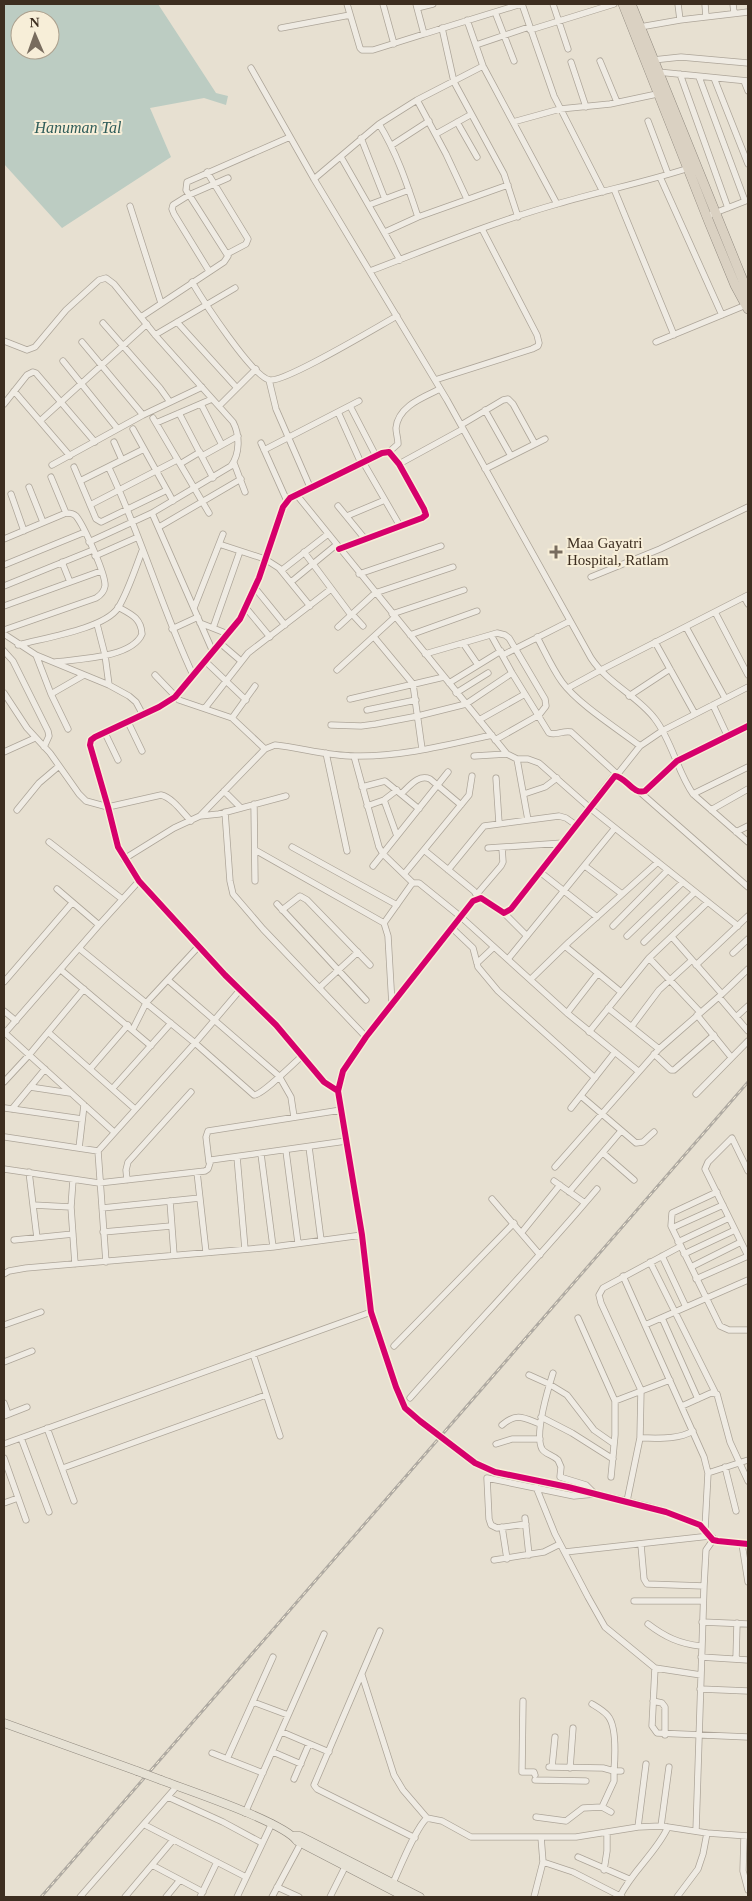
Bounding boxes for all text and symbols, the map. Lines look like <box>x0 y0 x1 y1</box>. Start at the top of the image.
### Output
north arrow <box>10 10 60 60</box>
text: N <box>29 15 40 30</box>
water label: Hanuman Tal <box>34 119 122 136</box>
place label: Maa Gayatri Hospital, Ratlam <box>567 535 669 568</box>
marker: Maa Gayatri Hospital, Ratlam <box>549 545 563 559</box>

